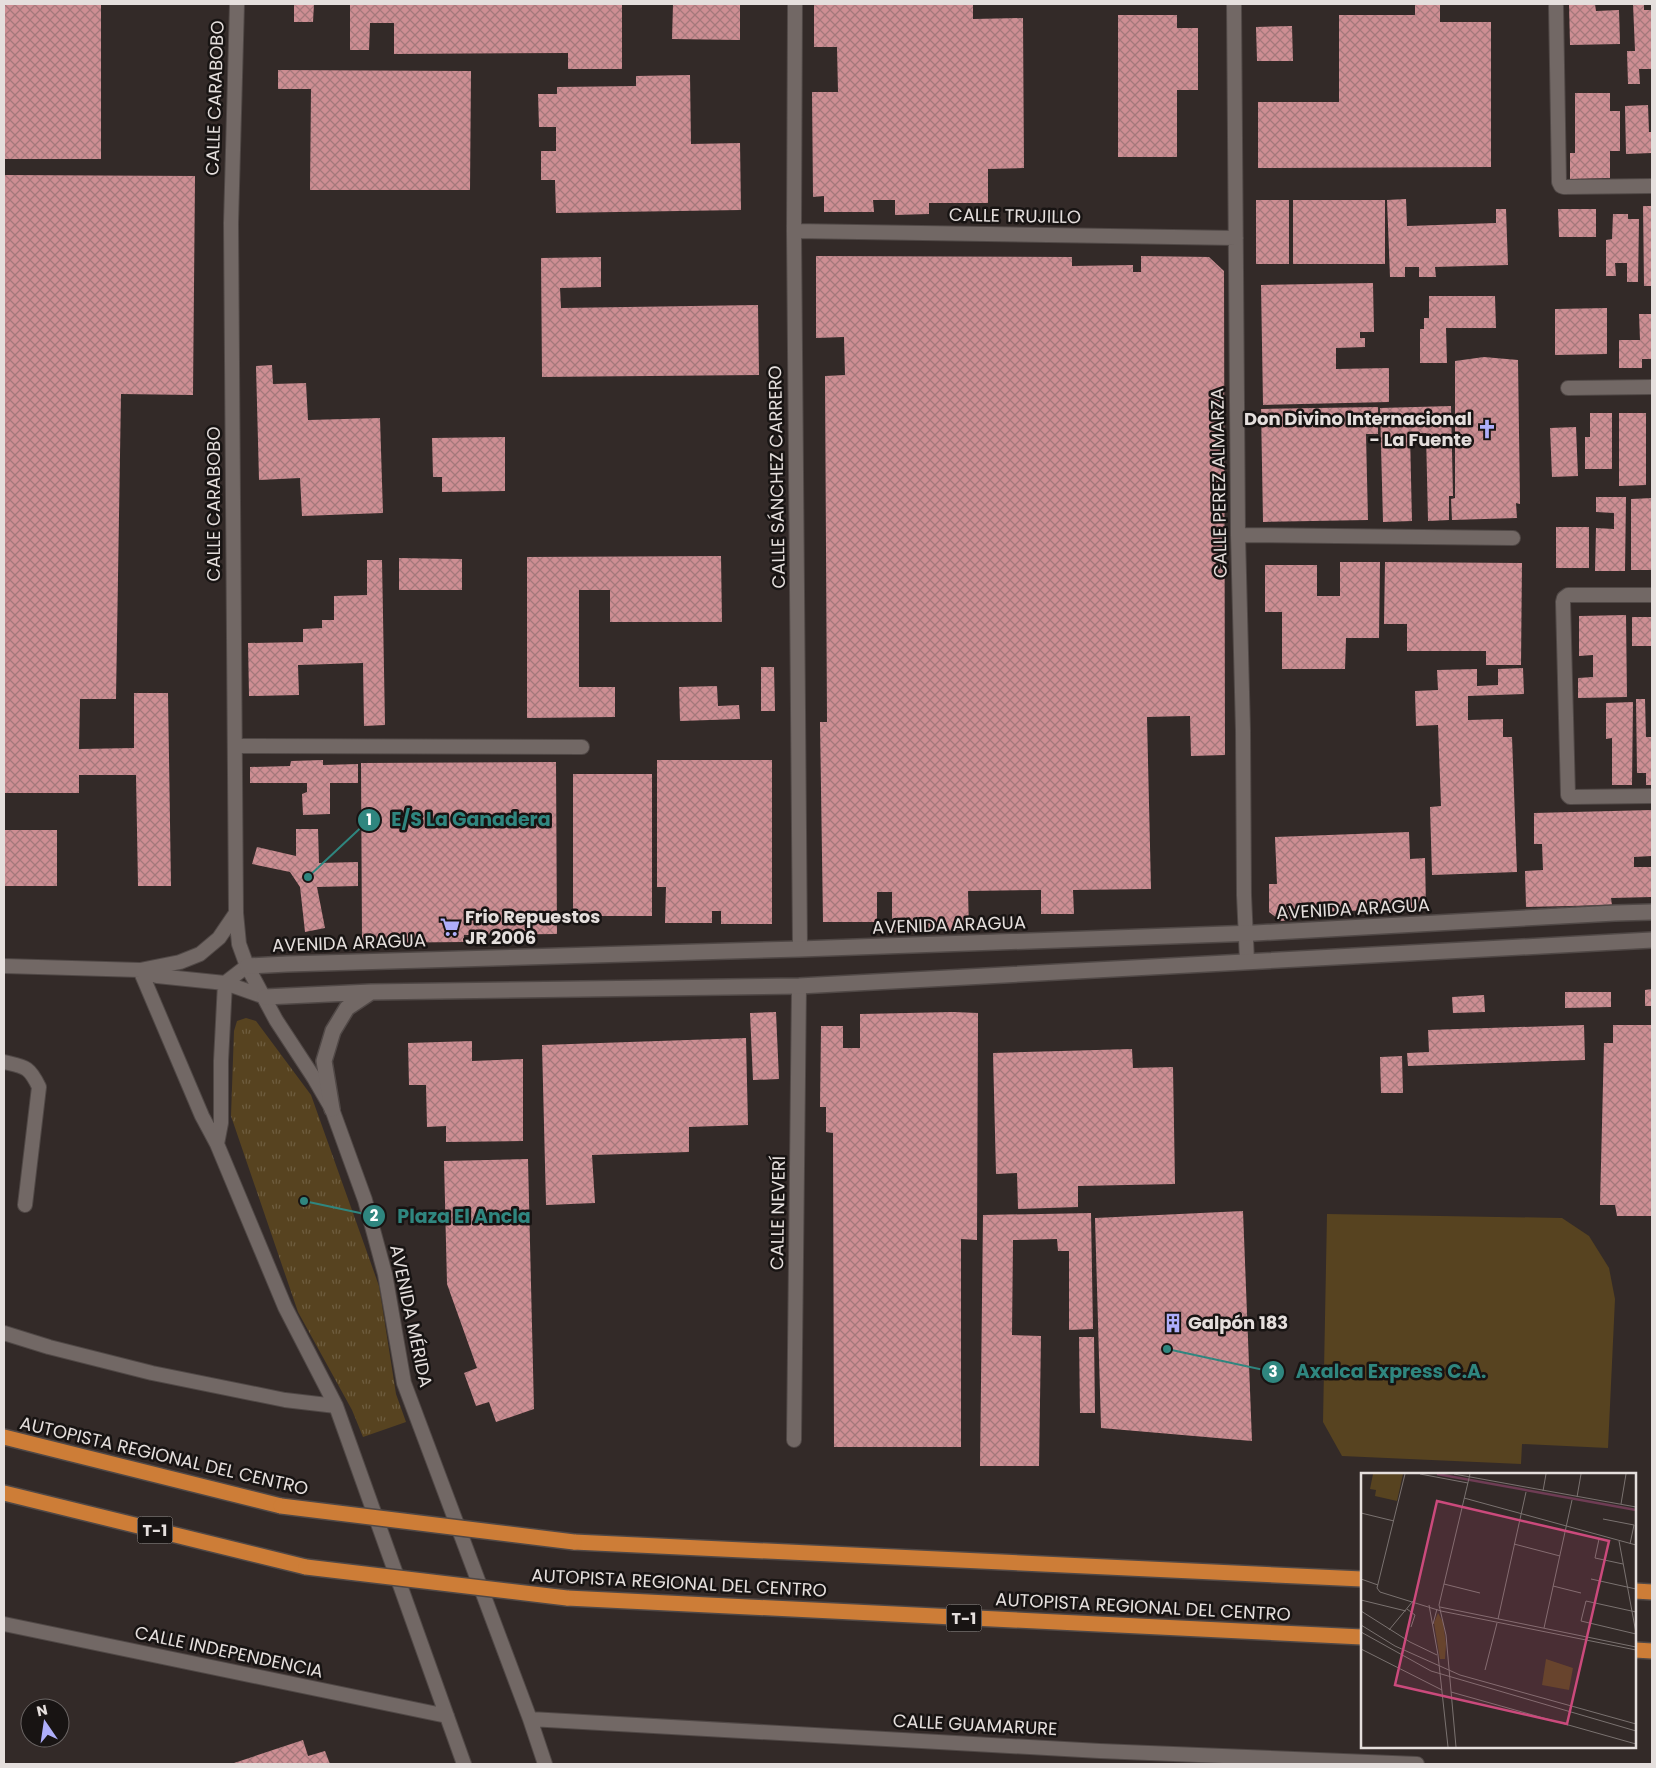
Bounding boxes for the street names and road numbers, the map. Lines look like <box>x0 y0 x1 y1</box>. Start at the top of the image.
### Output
street label: CALLE CARABOBO <box>199 20 230 176</box>
street label: CALLE TRUJILLO <box>949 202 1081 229</box>
street label: CALLE SÁNCHEZ CARRERO <box>762 365 791 589</box>
street label: CALLE PEREZ ALMARZA <box>1204 388 1233 578</box>
street label: CALLE CARABOBO <box>201 426 226 582</box>
street label: AVENIDA ARAGUA <box>1276 892 1430 925</box>
street label: AVENIDA ARAGUA <box>872 909 1026 940</box>
street label: AVENIDA ARAGUA <box>272 927 426 958</box>
street label: CALLE NEVERÍ <box>764 1156 791 1270</box>
street label: AVENIDA MÉRIDA <box>384 1242 439 1390</box>
street label: AUTOPISTA REGIONAL DEL CENTRO <box>17 1410 311 1501</box>
road number: T-1 <box>138 1516 172 1544</box>
street label: AUTOPISTA REGIONAL DEL CENTRO <box>531 1562 827 1603</box>
street label: AUTOPISTA REGIONAL DEL CENTRO <box>995 1586 1291 1627</box>
road number: T-1 <box>946 1605 982 1632</box>
street label: CALLE INDEPENDENCIA <box>133 1619 326 1684</box>
street label: CALLE GUAMARURE <box>892 1708 1058 1741</box>

